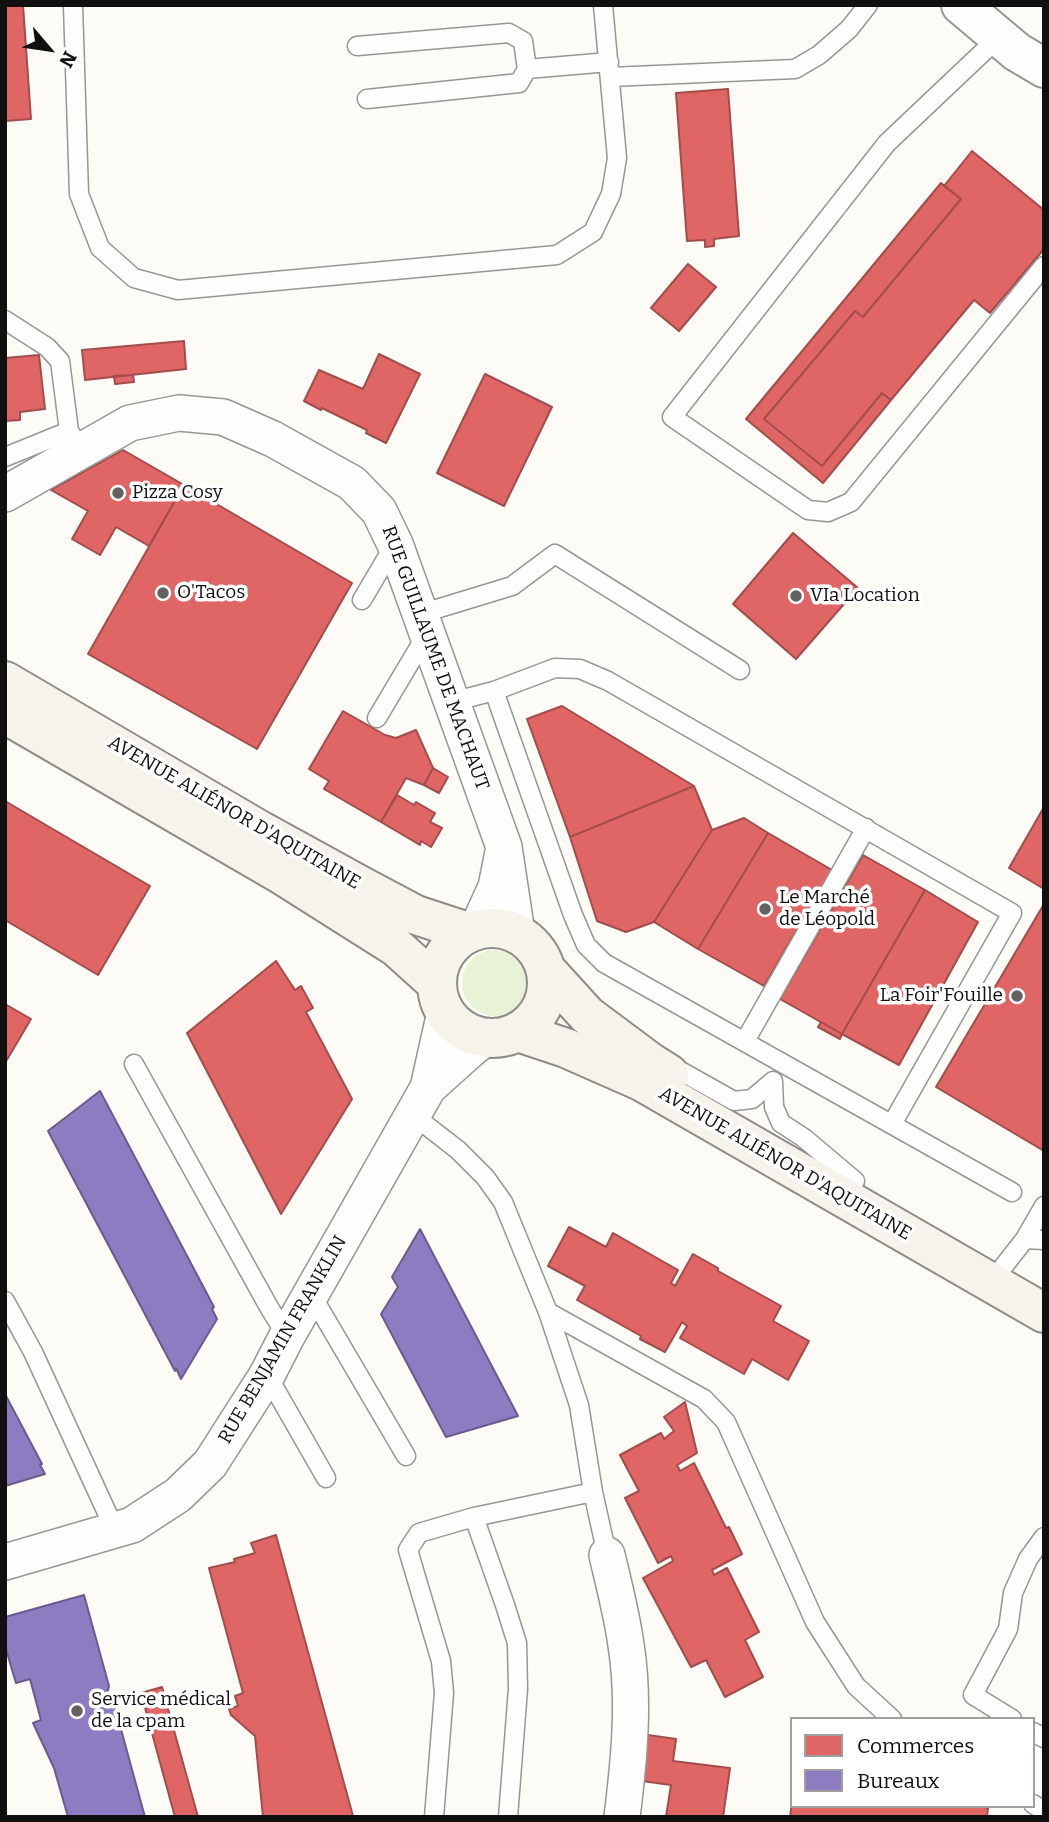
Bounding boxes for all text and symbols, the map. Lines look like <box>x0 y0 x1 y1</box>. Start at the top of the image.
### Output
north arrow <box>14 14 84 84</box>
text: N <box>54 47 81 71</box>
place label: Pizza Cosy <box>132 482 223 504</box>
marker: Pizza Cosy <box>110 485 126 501</box>
street label: RUE GUILLAUME DE MACHAUT <box>377 523 493 793</box>
place label: O'Tacos <box>177 582 245 604</box>
marker: O'Tacos <box>155 585 171 601</box>
place label: VIa Location <box>810 585 920 607</box>
marker: VIa Location <box>788 588 804 604</box>
street label: AVENUE ALIÉNOR D'AQUITAINE <box>104 731 364 895</box>
place label: Le Marché de Léopold <box>779 887 875 931</box>
marker: Le Marché de Léopold <box>757 901 773 917</box>
place label: La Foir'Fouille <box>880 985 1003 1007</box>
marker: La Foir'Fouille <box>1009 988 1025 1004</box>
street label: AVENUE ALIÉNOR D'AQUITAINE <box>655 1082 915 1246</box>
street label: RUE BENJAMIN FRANKLIN <box>214 1232 352 1448</box>
place label: Service médical de la cpam <box>91 1689 231 1733</box>
marker: Service médical de la cpam <box>69 1703 85 1719</box>
legend <box>790 1717 1035 1808</box>
text: Commerces <box>857 1733 974 1759</box>
text: Bureaux <box>857 1768 940 1794</box>

